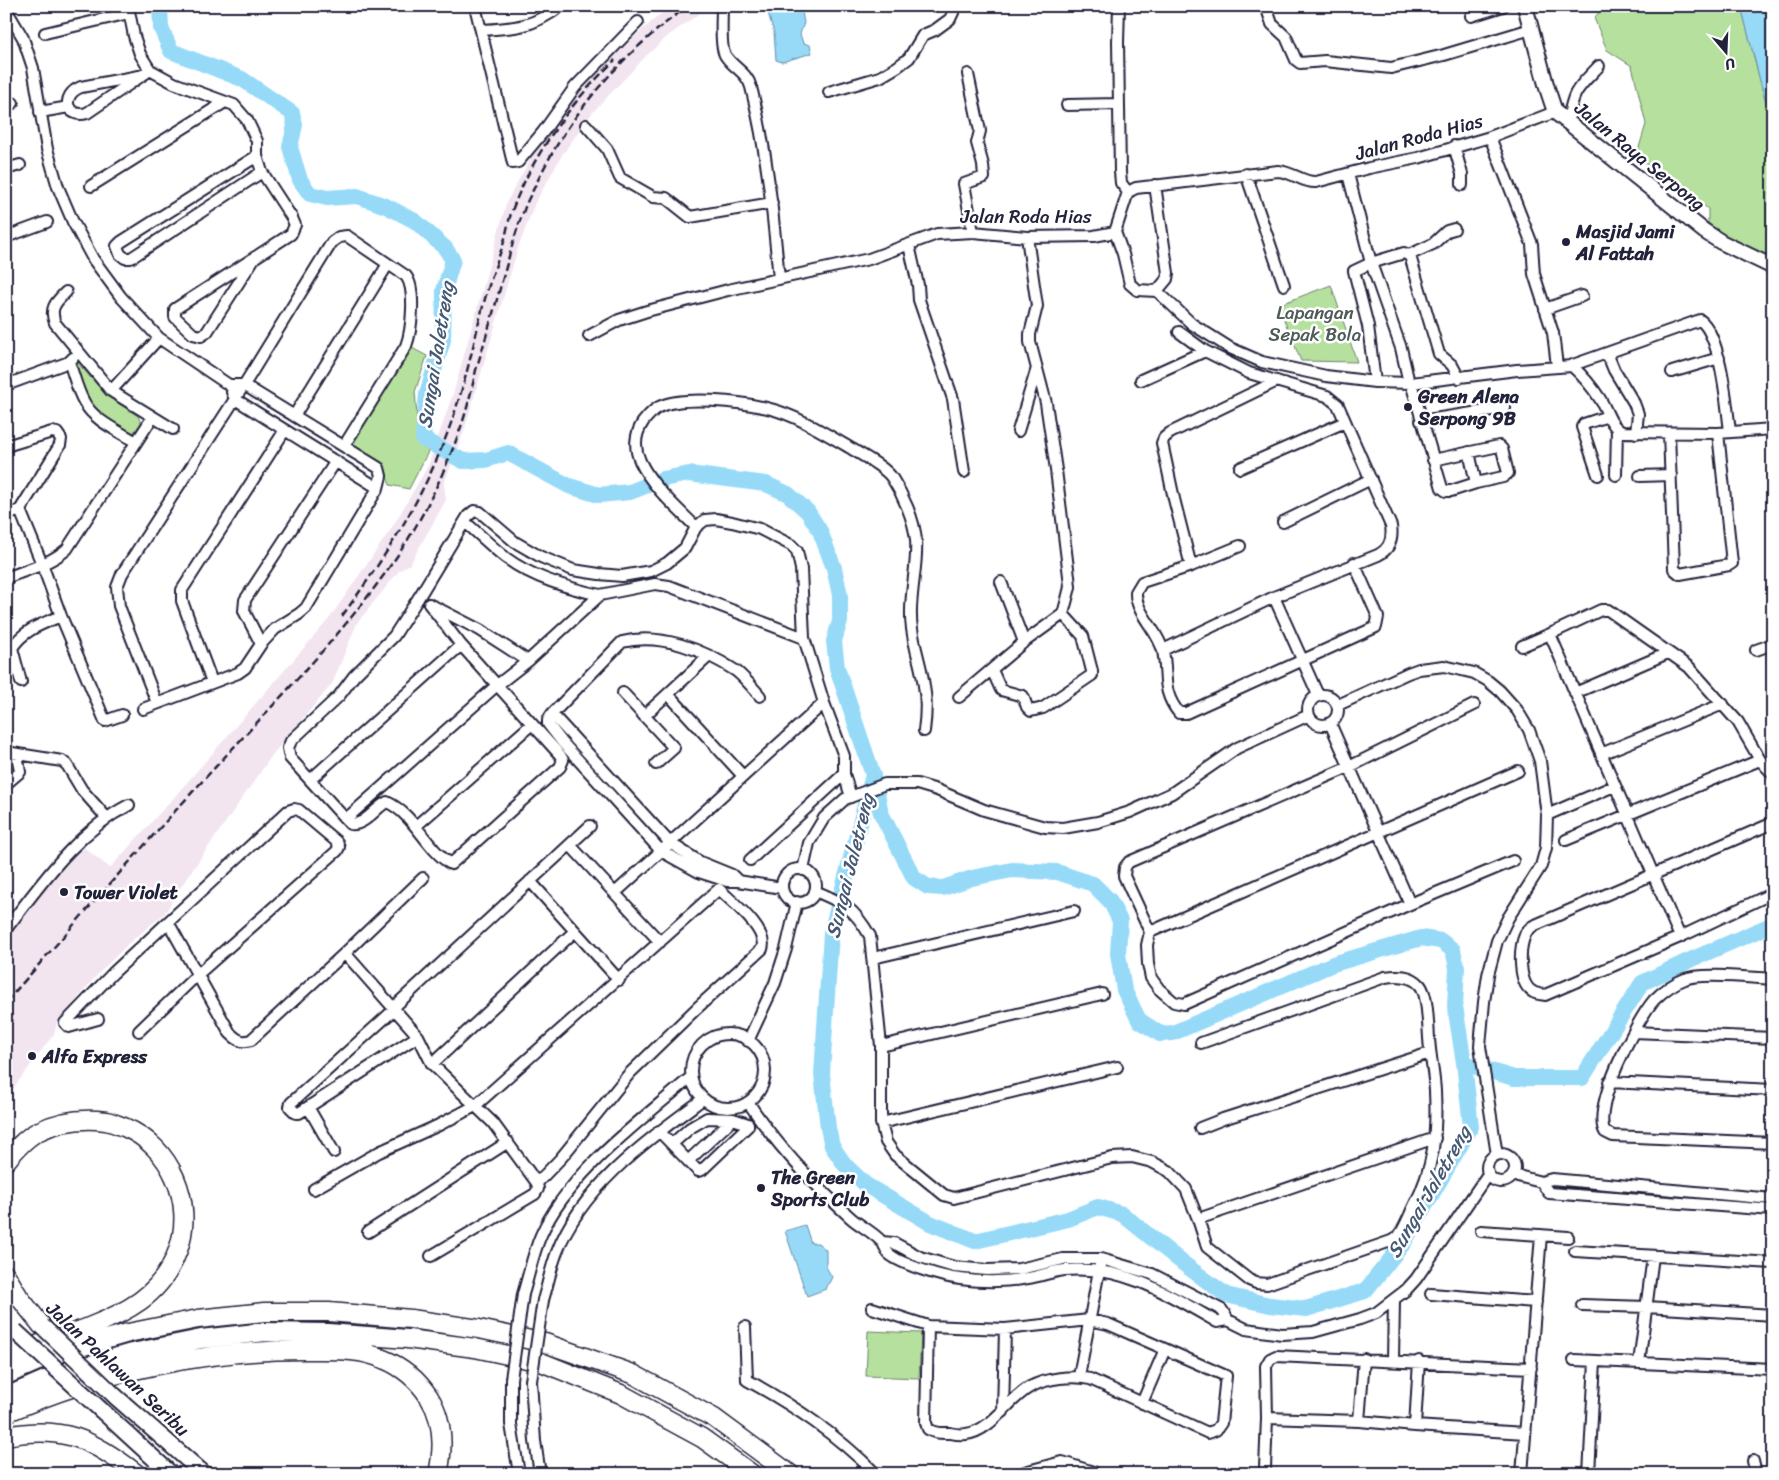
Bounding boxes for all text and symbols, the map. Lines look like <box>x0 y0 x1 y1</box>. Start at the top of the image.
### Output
north arrow <box>1702 28 1752 78</box>
text: U <box>1721 50 1739 77</box>
street label: Jalan Raya Serpong <box>1566 92 1713 220</box>
street label: Jalan Roda Hias <box>1350 104 1487 170</box>
street label: Jalan Roda Hias <box>960 200 1092 233</box>
place label: Masjid Jami Al Fattah <box>1575 215 1676 270</box>
marker: Masjid Jami Al Fattah <box>1560 236 1572 248</box>
water label: Sungai Jaletreng <box>407 277 465 431</box>
park label: Lapangan Sepak Bola <box>1269 296 1362 351</box>
place label: Green Alena Serpong 9B <box>1417 380 1520 435</box>
marker: Green Alena Serpong 9B <box>1402 401 1414 413</box>
water label: Sungai Jaletreng <box>815 788 885 942</box>
place label: Tower Violet <box>74 876 178 909</box>
marker: Tower Violet <box>58 886 70 898</box>
place label: Alfa Express <box>41 1040 148 1073</box>
marker: Alfa Express <box>26 1050 38 1062</box>
water label: Sungai Jaletreng <box>1377 1118 1482 1265</box>
place label: The Green Sports Club <box>770 1161 869 1216</box>
marker: The Green Sports Club <box>755 1182 767 1194</box>
street label: Jalan Pahlawan Seribu <box>38 1293 197 1445</box>

